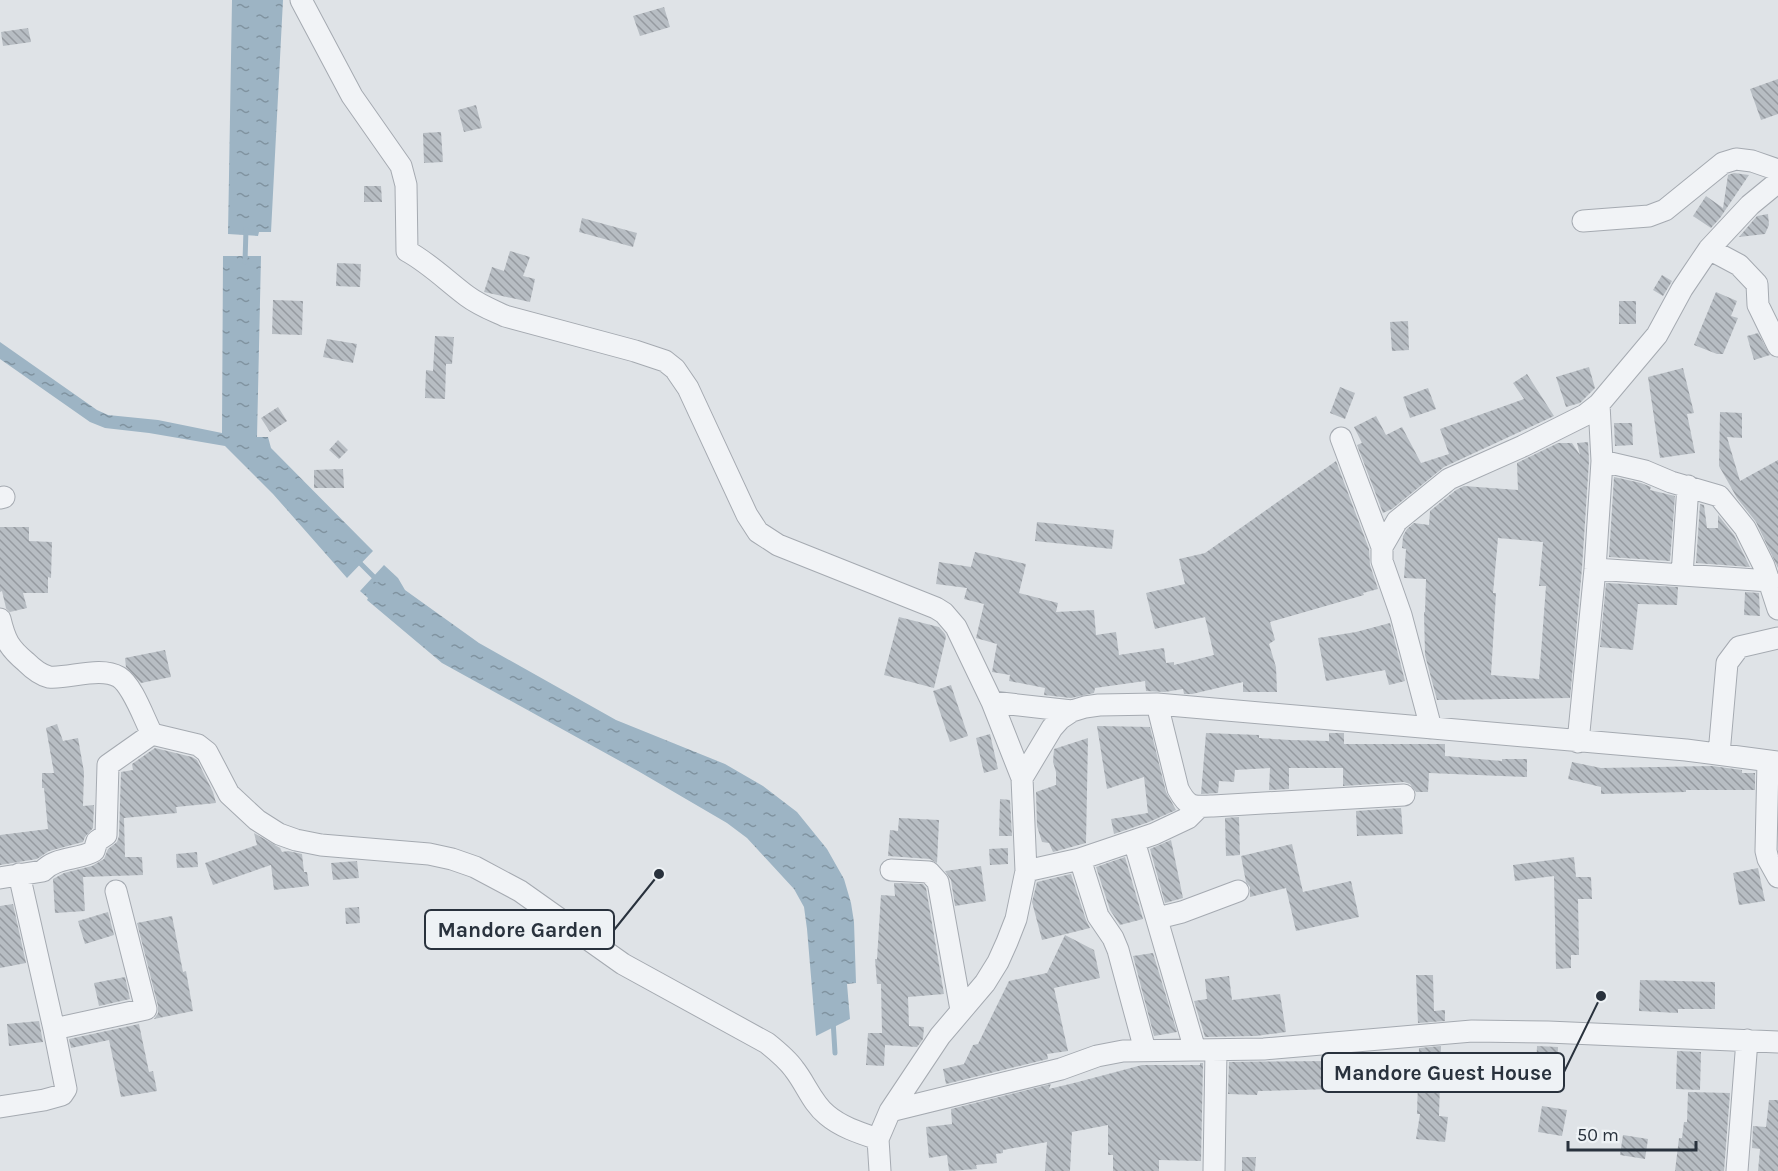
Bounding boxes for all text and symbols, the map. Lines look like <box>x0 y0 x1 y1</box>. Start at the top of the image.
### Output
callout: Mandore Garden <box>425 910 614 949</box>
text: Mandore Garden <box>437 918 603 942</box>
callout: Mandore Guest House <box>1322 1053 1564 1092</box>
text: Mandore Guest House <box>1334 1061 1552 1085</box>
scale bar <box>1568 1114 1696 1152</box>
text: 50 m <box>1577 1124 1619 1146</box>

